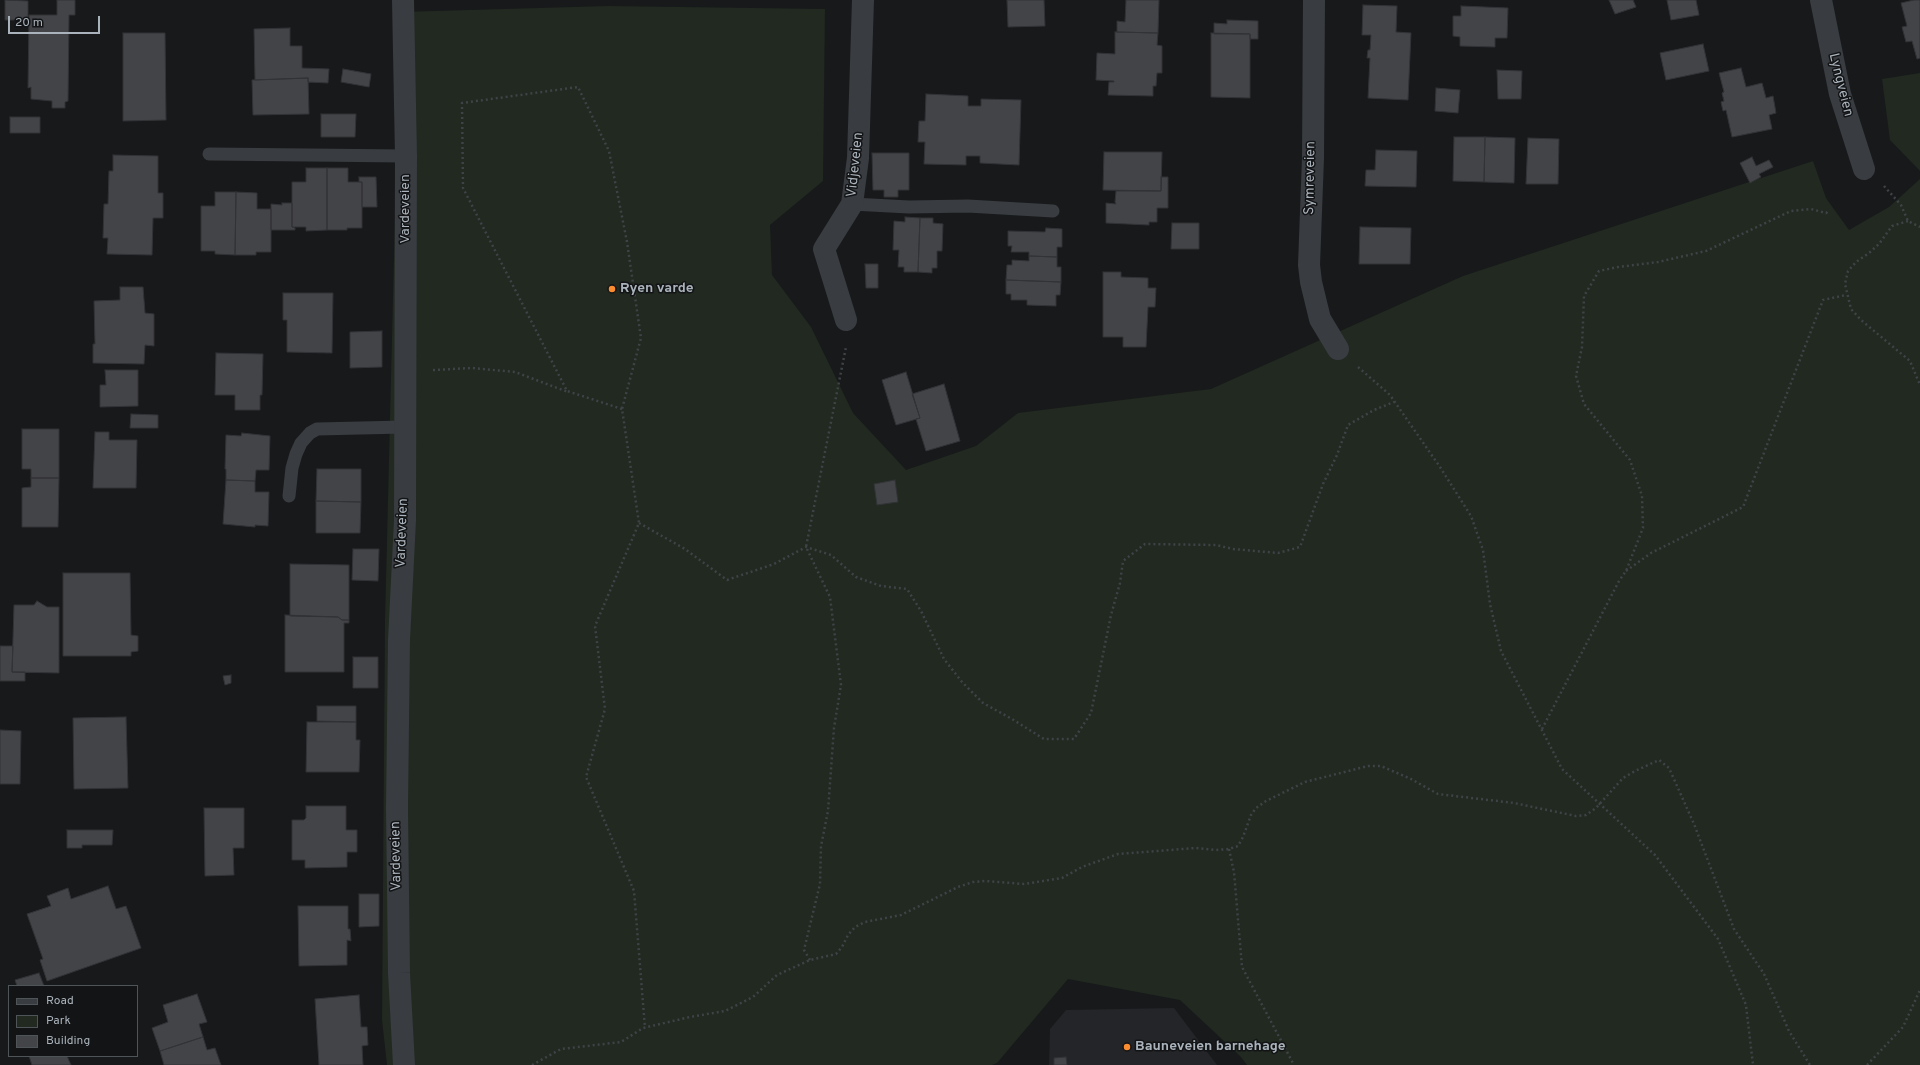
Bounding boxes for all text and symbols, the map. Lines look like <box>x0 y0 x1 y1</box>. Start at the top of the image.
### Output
scale bar <box>10 8 102 34</box>
text: 20 m <box>15 15 43 31</box>
street label: Lyngveien <box>1824 52 1856 118</box>
street label: Vidjeveien <box>844 132 868 198</box>
street label: Symreveien <box>1302 141 1320 215</box>
street label: Vardeveien <box>398 174 414 244</box>
place label: Ryen varde <box>620 281 694 297</box>
marker: Ryen varde <box>607 284 617 294</box>
street label: Vardeveien <box>393 498 413 568</box>
street label: Vardeveien <box>388 821 406 891</box>
legend <box>8 985 138 1057</box>
text: Road <box>46 993 74 1009</box>
text: Park <box>46 1013 71 1029</box>
text: Building <box>46 1033 90 1049</box>
place label: Bauneveien barnehage <box>1135 1039 1286 1055</box>
marker: Bauneveien barnehage <box>1122 1042 1132 1052</box>

